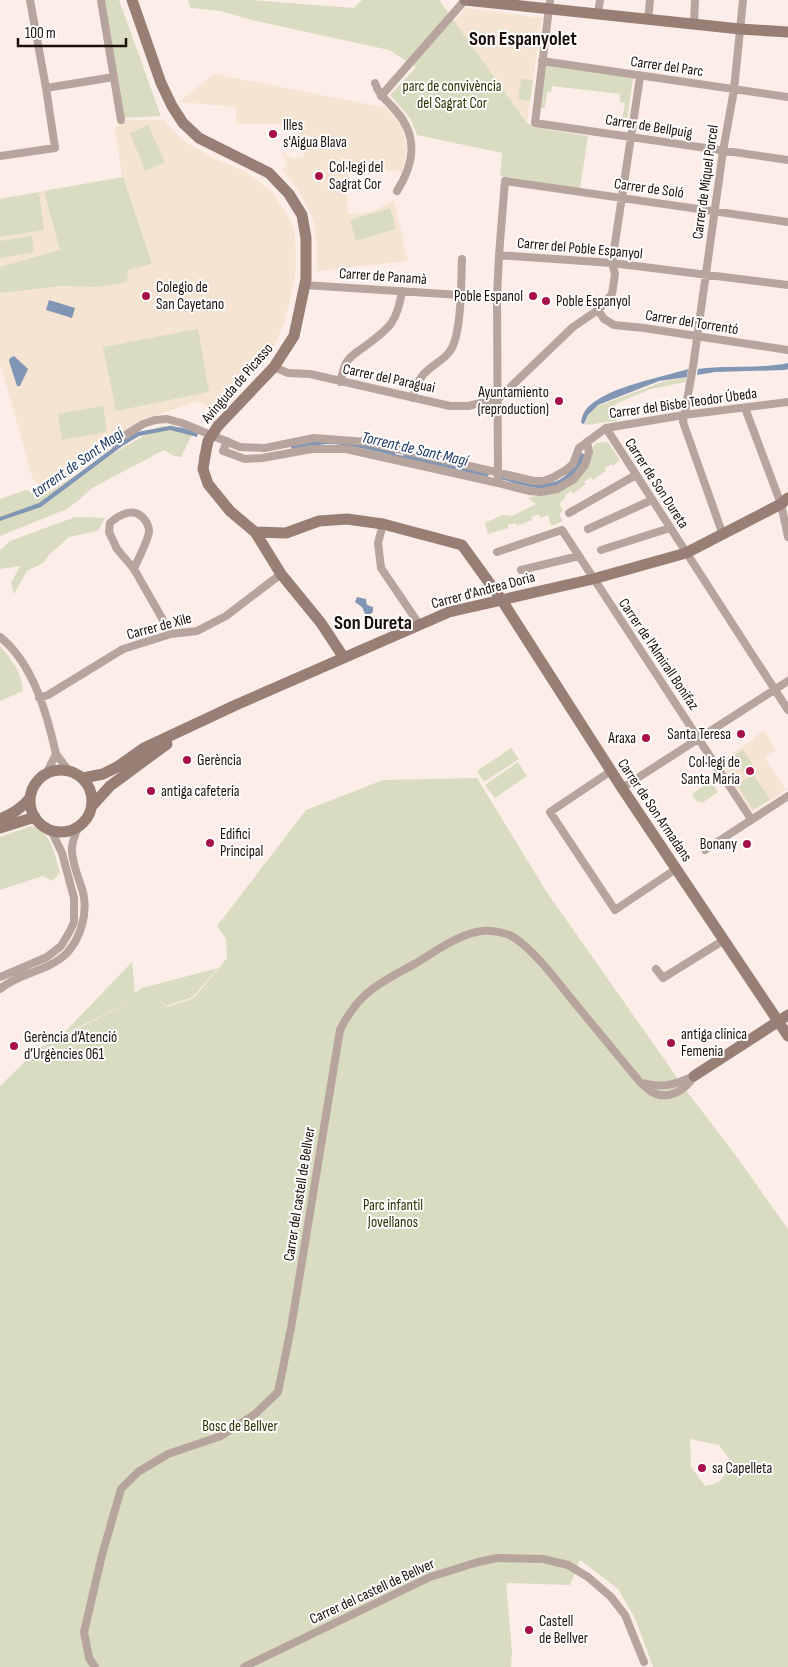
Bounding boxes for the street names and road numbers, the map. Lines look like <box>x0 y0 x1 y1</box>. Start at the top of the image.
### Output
street label: Carrer del Parc <box>629 52 705 81</box>
street label: Carrer de Bellpuig <box>604 110 694 143</box>
street label: Carrer de Miquel Porcel <box>688 124 723 241</box>
street label: Carrer de Soló <box>613 174 685 203</box>
street label: Carrer del Poble Espanyol <box>516 234 644 263</box>
street label: Carrer de Panamà <box>338 264 428 289</box>
street label: Carrer del Torrentó <box>644 306 740 339</box>
street label: Avinguda de Picasso <box>197 339 277 428</box>
street label: Carrer del Paraguai <box>341 359 437 398</box>
street label: Carrer del Bisbe Teodor Úbeda <box>608 384 758 423</box>
street label: Carrer de Son Dureta <box>620 434 693 532</box>
street label: Carrer d'Andrea Doria <box>429 567 537 613</box>
street label: Carrer de l'Almirall Bonifaz <box>614 595 703 714</box>
street label: Carrer de Xile <box>125 609 194 644</box>
street label: Carrer de Son Armadans <box>613 755 696 865</box>
street label: Carrer del castell de Bellver <box>279 1125 320 1263</box>
street label: Carrer del castell de Bellver <box>307 1554 438 1629</box>

